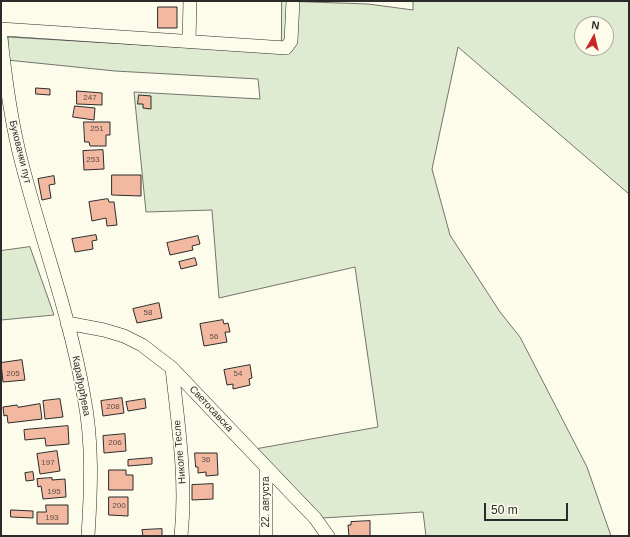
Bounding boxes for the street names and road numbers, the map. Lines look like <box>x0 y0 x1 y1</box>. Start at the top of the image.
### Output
street label: Буковачки пут <box>6 119 34 185</box>
street label: Карађорђева <box>69 355 93 417</box>
street label: Светосавска <box>187 383 235 435</box>
street label: Николе Тесле <box>171 419 189 485</box>
street label: 22. августа <box>260 476 272 528</box>

